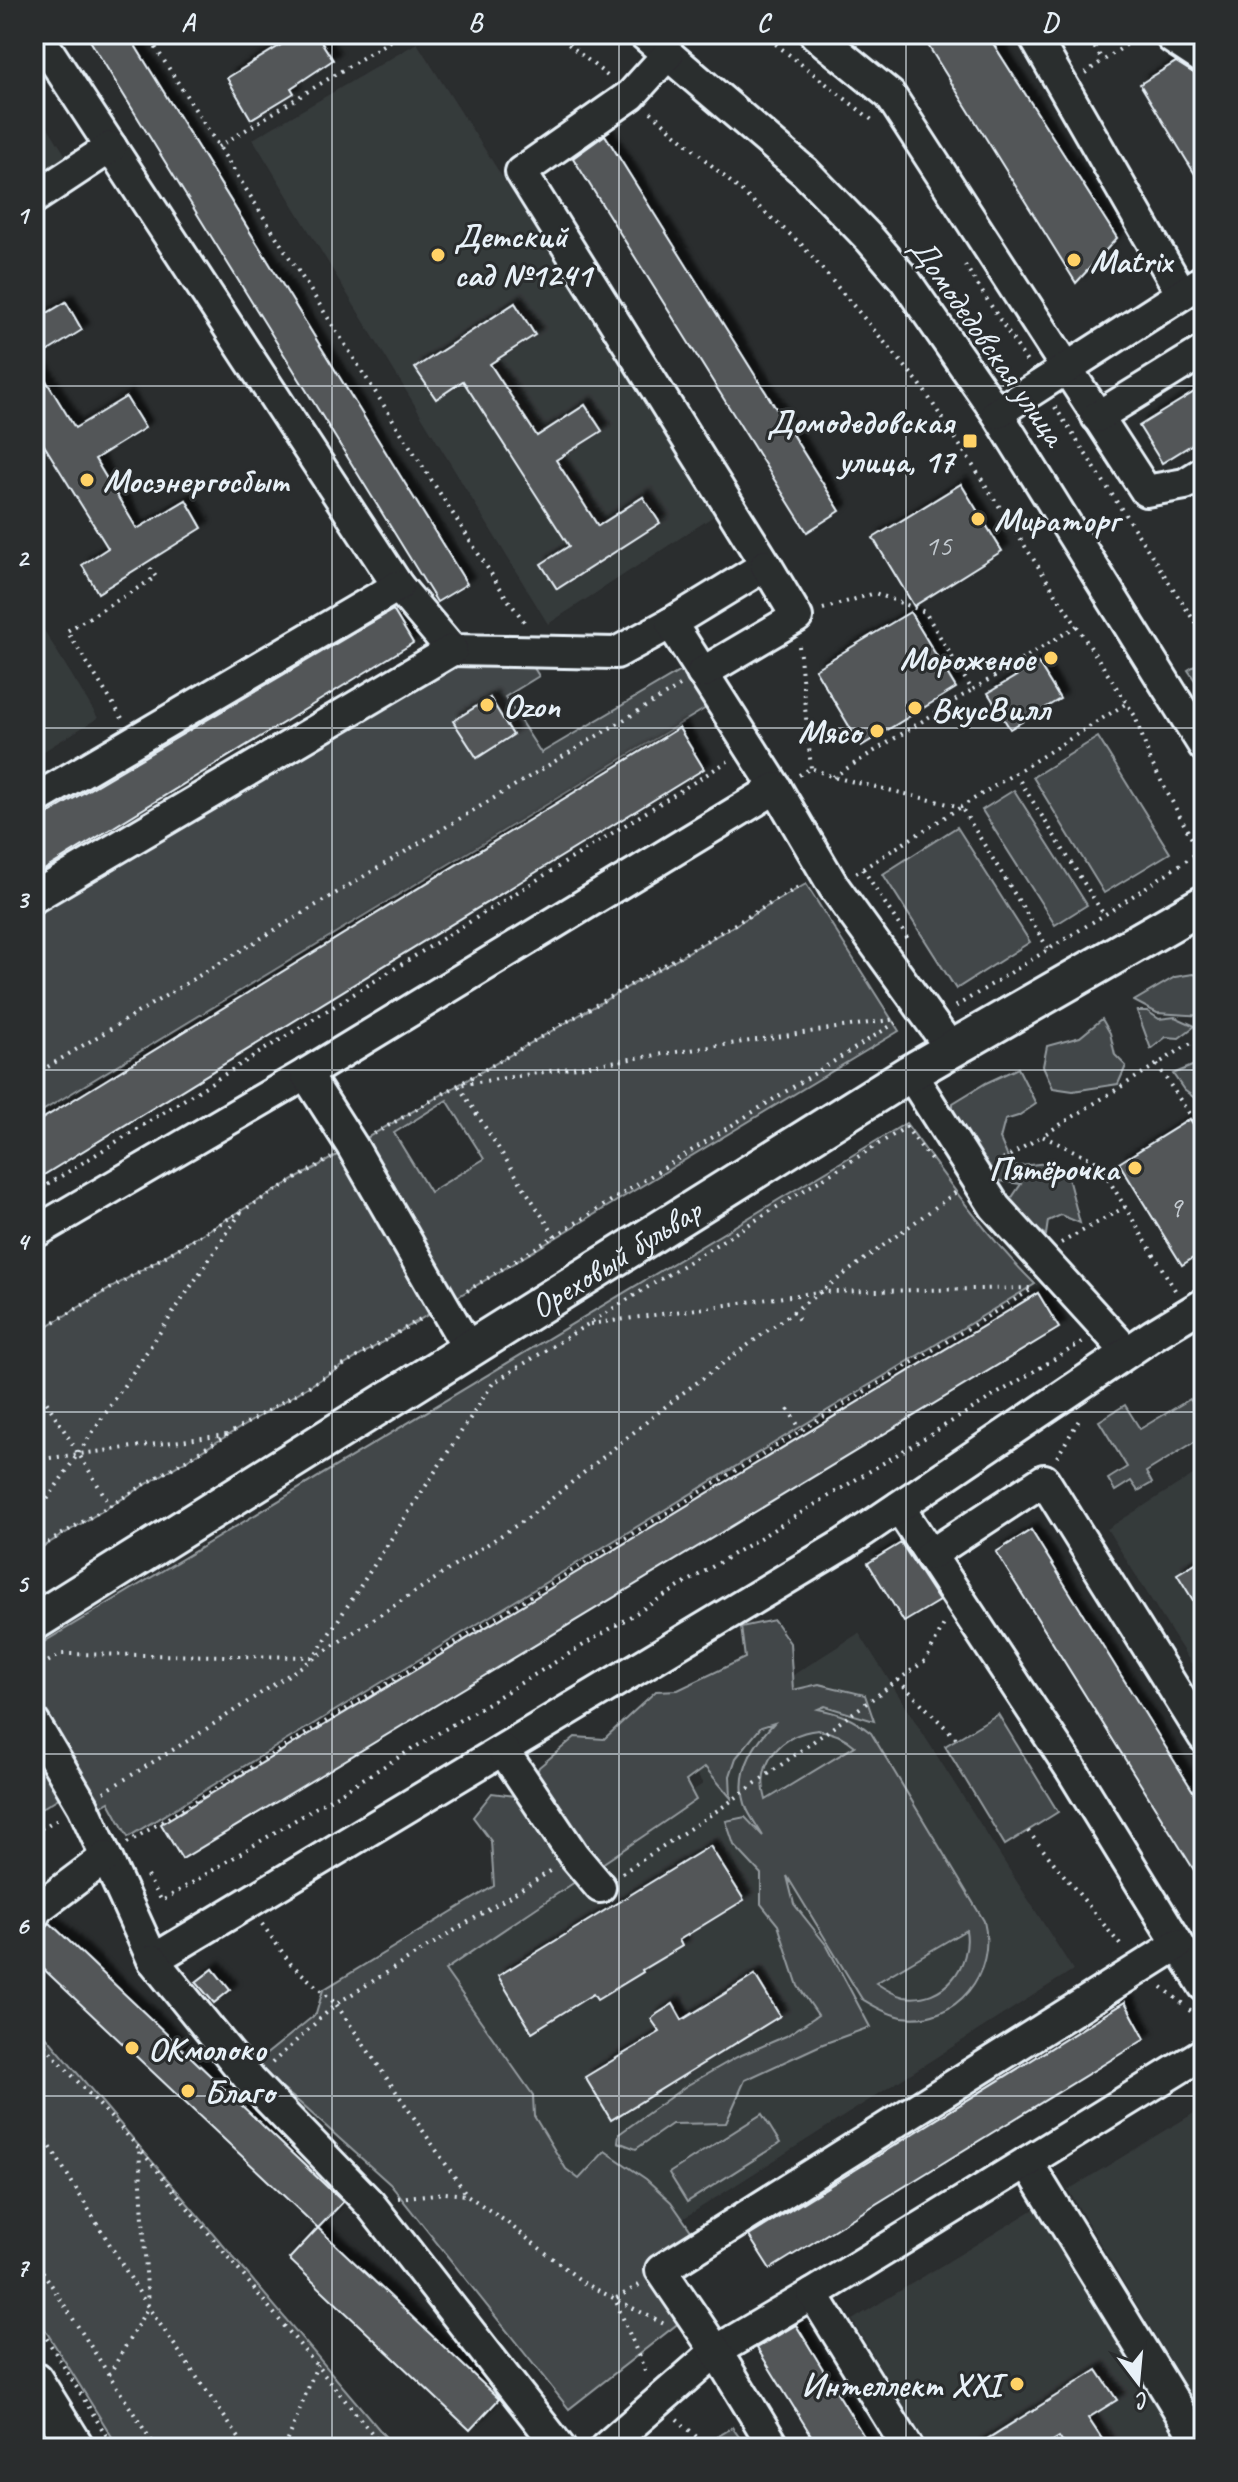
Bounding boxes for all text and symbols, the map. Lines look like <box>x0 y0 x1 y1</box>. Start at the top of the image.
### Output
text: A <box>181 6 196 39</box>
text: B <box>468 6 484 39</box>
text: C <box>757 6 773 39</box>
text: D <box>1042 6 1060 39</box>
text: 1 <box>16 199 31 232</box>
place label: Детский сад №1241 <box>454 214 595 296</box>
street label: Домодедовская улица <box>900 228 1078 456</box>
place label: Matrix <box>1090 239 1175 282</box>
marker: Детский сад №1241 <box>429 246 447 264</box>
marker: Matrix <box>1065 251 1083 269</box>
place label: Домодедовская улица, 17 <box>767 400 958 482</box>
marker: Домодедовская улица, 17 <box>961 432 979 450</box>
place label: Мосэнергосбыт <box>103 459 291 502</box>
marker: Мосэнергосбыт <box>78 471 96 489</box>
place label: Мираторг <box>994 498 1124 541</box>
marker: Мираторг <box>969 510 987 528</box>
house number: 15 <box>925 526 953 564</box>
text: 2 <box>16 541 30 574</box>
place label: Мороженое <box>900 637 1037 680</box>
marker: Мороженое <box>1042 649 1060 667</box>
place label: Ozon <box>503 684 561 727</box>
place label: ВкусВилл <box>931 687 1052 730</box>
marker: Ozon <box>478 696 496 714</box>
marker: ВкусВилл <box>906 699 924 717</box>
place label: Мясо <box>798 710 865 753</box>
marker: Мясо <box>868 722 886 740</box>
text: 3 <box>16 883 30 916</box>
place label: Пятёрочка <box>989 1147 1121 1190</box>
marker: Пятёрочка <box>1126 1159 1144 1177</box>
street label: Ореховый бульвар <box>522 1187 711 1327</box>
house number: 9 <box>1168 1188 1184 1226</box>
text: 4 <box>16 1225 31 1258</box>
text: 5 <box>16 1567 30 1600</box>
text: 6 <box>16 1909 30 1942</box>
place label: ОКмолоко <box>148 2027 268 2070</box>
marker: ОКмолоко <box>123 2039 141 2057</box>
place label: Благо <box>204 2070 278 2113</box>
marker: Благо <box>179 2082 197 2100</box>
text: 7 <box>16 2251 30 2284</box>
north arrow <box>1098 2342 1178 2422</box>
place label: Интеллект XXI <box>801 2363 1008 2406</box>
marker: Интеллект XXI <box>1008 2375 1026 2393</box>
text: С <box>1131 2385 1152 2416</box>

